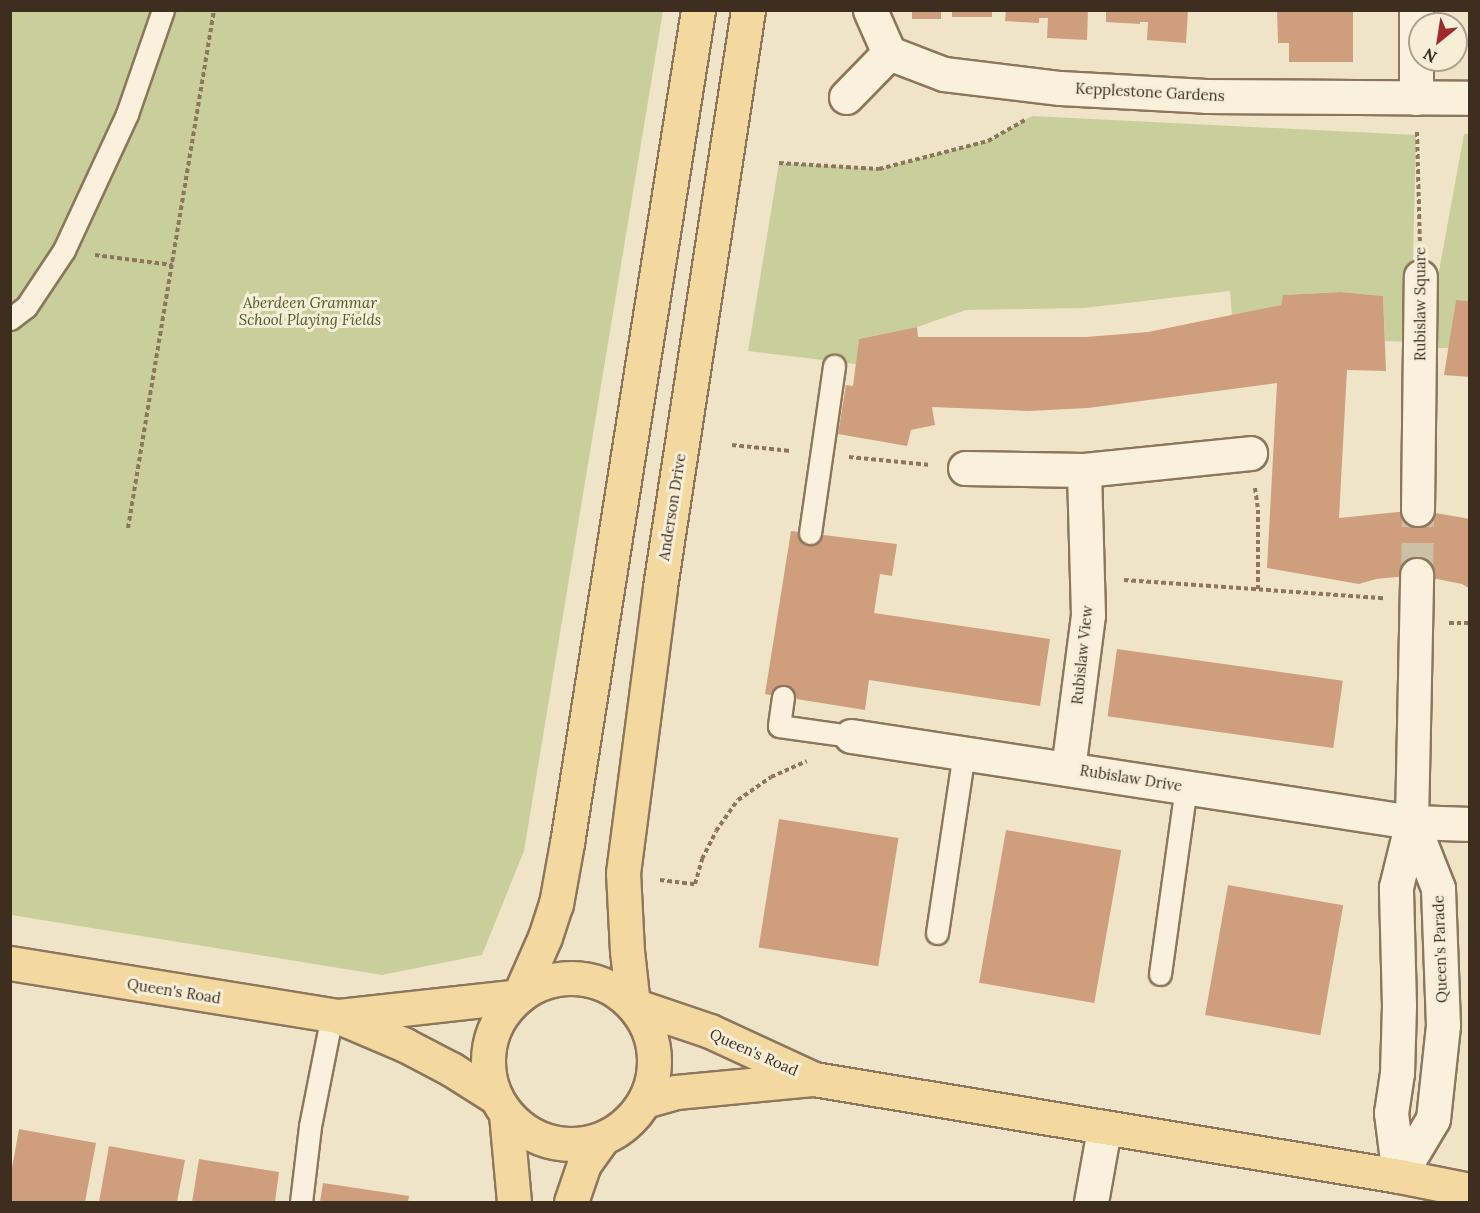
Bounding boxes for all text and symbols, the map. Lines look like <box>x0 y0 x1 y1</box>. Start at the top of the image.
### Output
north arrow <box>1408 12 1468 72</box>
text: N <box>1420 44 1440 68</box>
street label: Kepplestone Gardens <box>1075 79 1225 105</box>
street label: Rubislaw Square <box>1411 247 1429 361</box>
park label: Aberdeen Grammar School Playing Fields <box>239 293 381 328</box>
street label: Anderson Drive <box>655 452 689 562</box>
street label: Rubislaw View <box>1068 604 1096 706</box>
street label: Rubislaw Drive <box>1079 761 1183 795</box>
street label: Queen's Parade <box>1429 895 1451 1003</box>
street label: Queen's Road <box>126 975 222 1007</box>
street label: Queen's Road <box>707 1024 801 1080</box>

